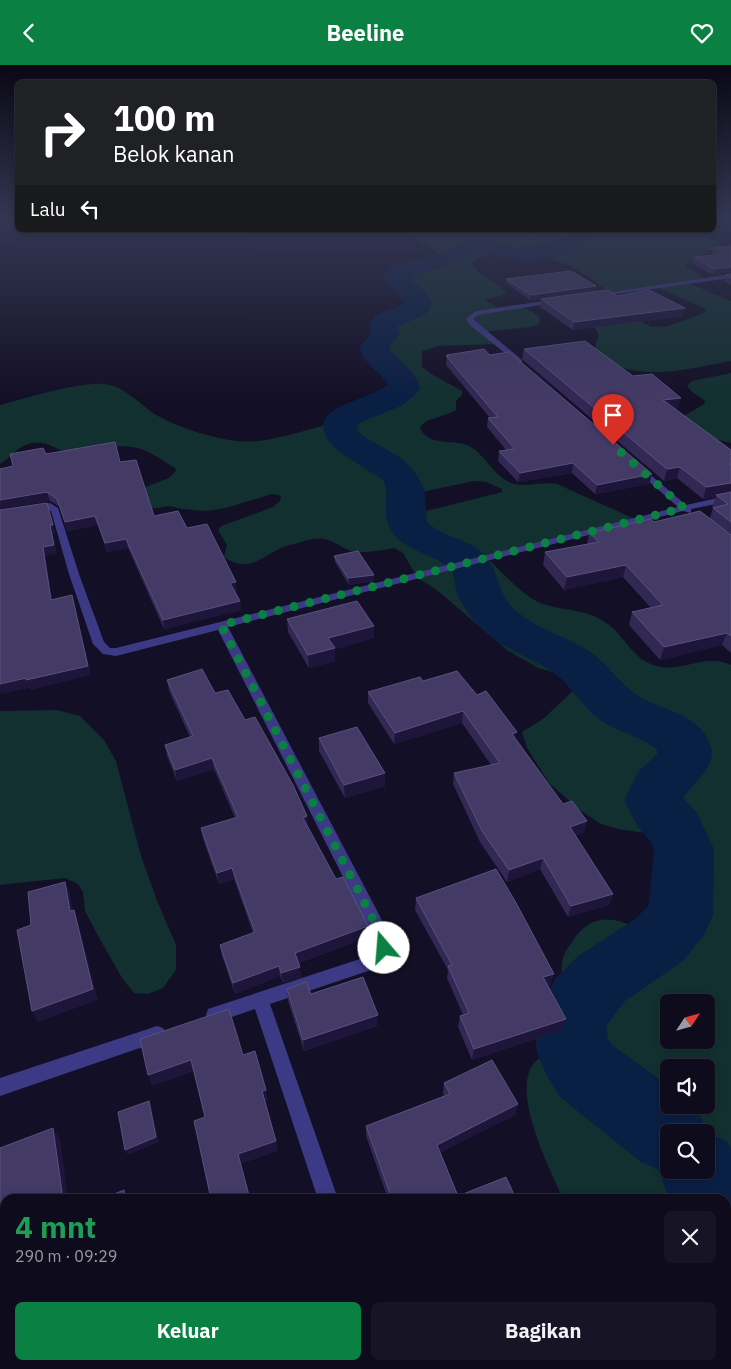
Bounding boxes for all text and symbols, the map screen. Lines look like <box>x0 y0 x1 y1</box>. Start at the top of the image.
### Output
text: Beeline <box>327 18 404 47</box>
icon: back <box>15 19 43 47</box>
icon: heart <box>688 19 716 47</box>
text: 100 m <box>113 95 216 141</box>
icon: right <box>30 100 95 165</box>
text: Belok kanan <box>113 139 235 168</box>
icon: left <box>76 195 104 223</box>
text: Lalu <box>30 197 66 221</box>
pin <box>592 394 634 445</box>
icon: arrive <box>599 401 627 429</box>
position arrow <box>357 921 409 973</box>
north arrow <box>660 994 715 1049</box>
map controls <box>660 994 715 1179</box>
button: sound <box>660 1059 715 1114</box>
button: search <box>660 1124 715 1179</box>
text: 4 mnt <box>15 1207 96 1246</box>
button: close <box>664 1211 716 1263</box>
text: 290 m · 09:29 <box>15 1246 117 1266</box>
button: Keluar <box>15 1302 361 1360</box>
button: Bagikan <box>371 1302 716 1360</box>

